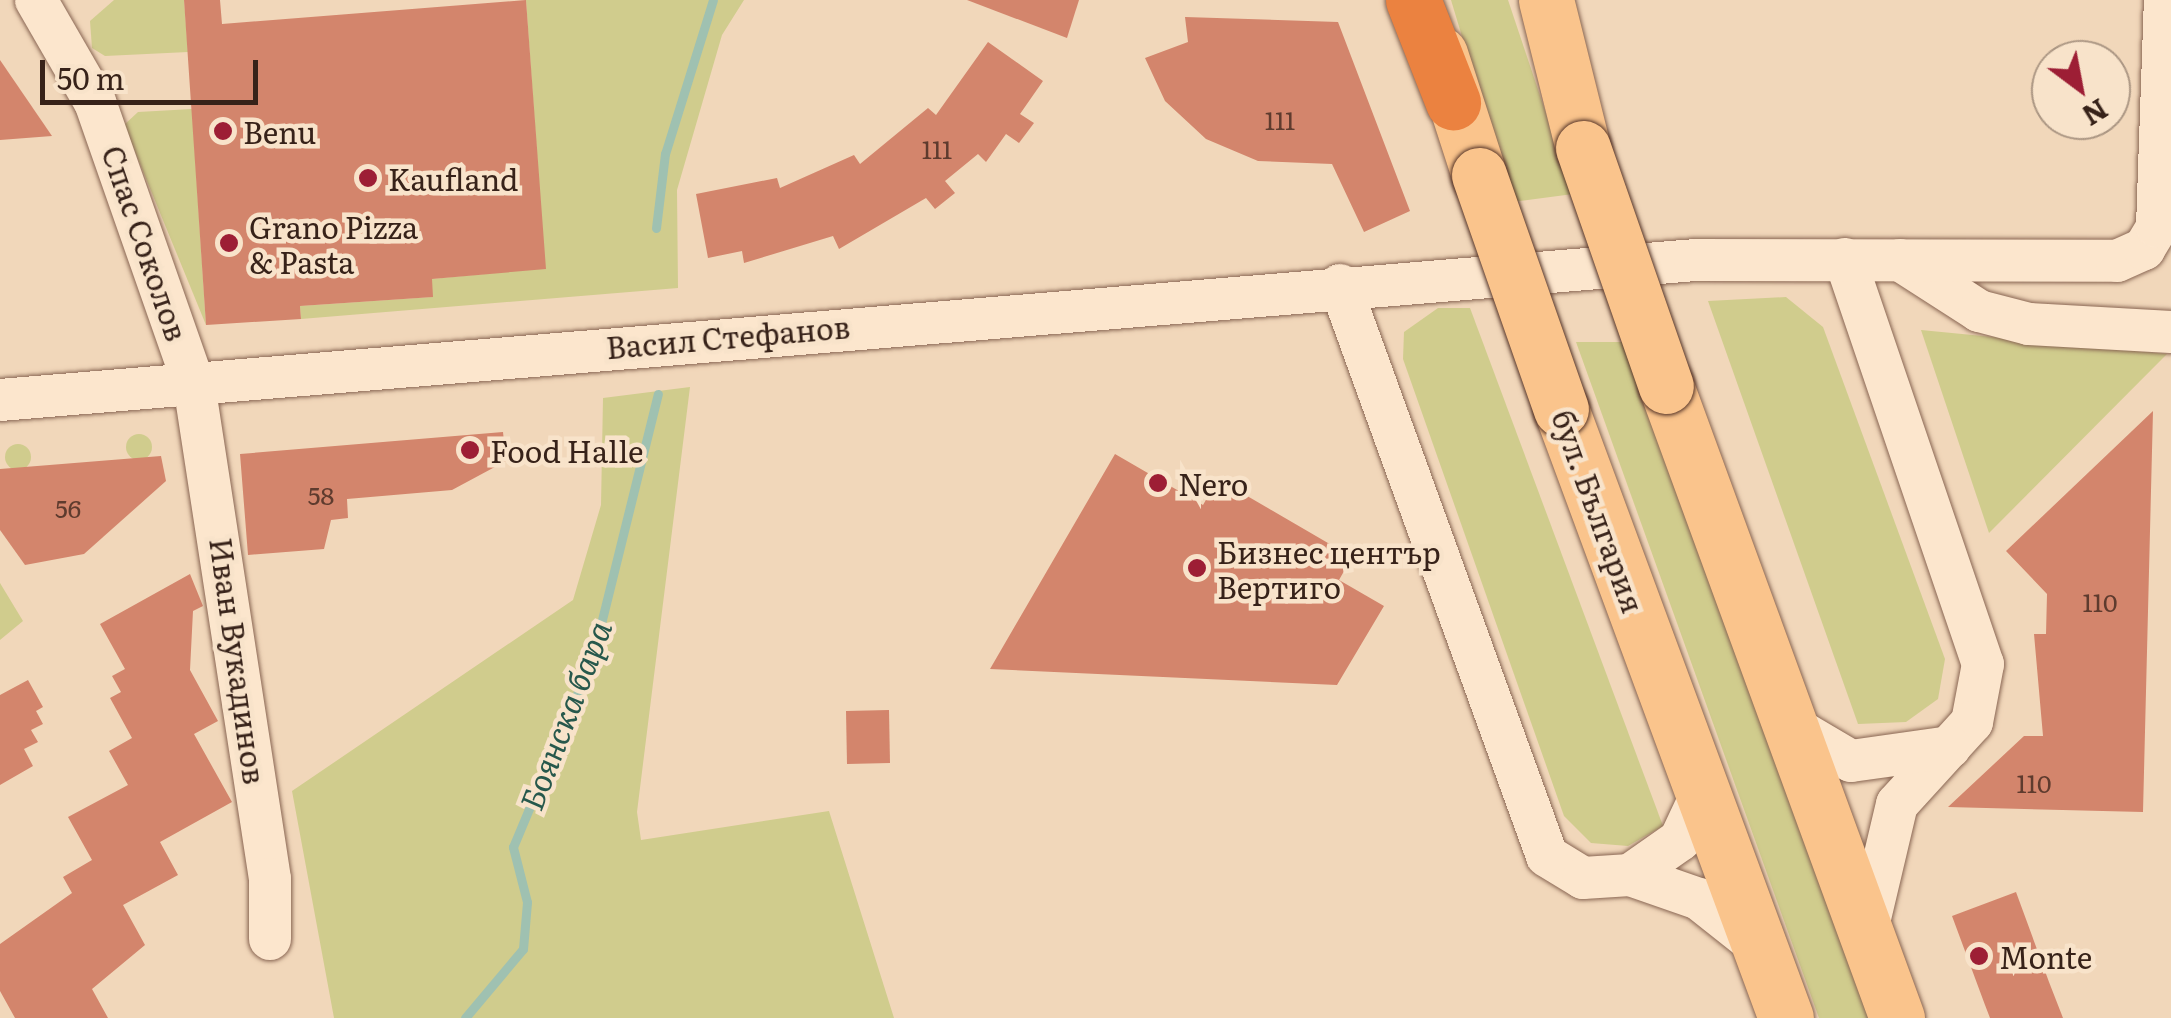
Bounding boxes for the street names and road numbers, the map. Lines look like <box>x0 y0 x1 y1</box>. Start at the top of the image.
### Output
street label: Спас Соколов <box>96 141 196 345</box>
street label: Васил Стефанов <box>604 307 852 365</box>
street label: бул. България <box>1546 405 1652 617</box>
street label: Иван Вукадинов <box>204 535 274 787</box>

